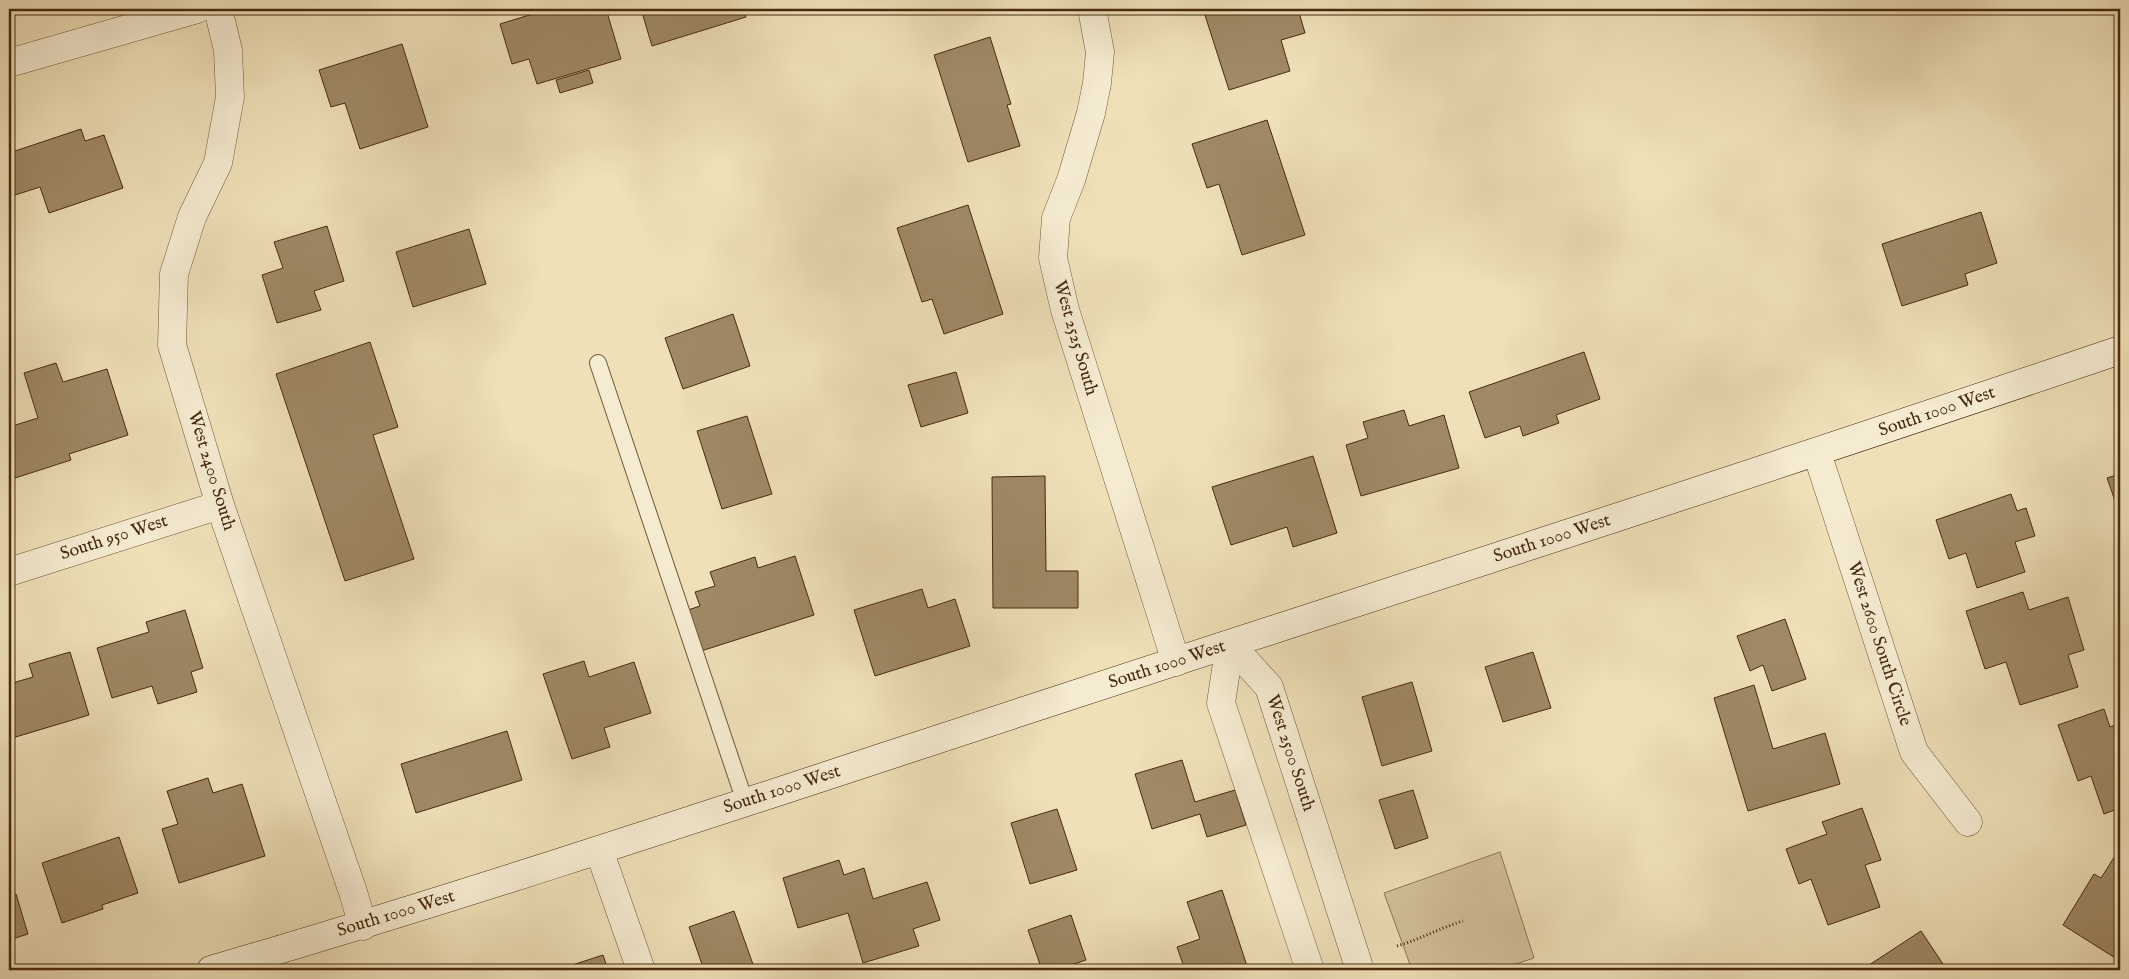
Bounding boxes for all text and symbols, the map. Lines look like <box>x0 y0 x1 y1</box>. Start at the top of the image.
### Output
street label: West 2525 South <box>1048 278 1103 399</box>
street label: South 1000 West <box>1876 381 1998 443</box>
street label: West 2400 South <box>182 408 240 534</box>
street label: South 1000 West <box>1490 509 1614 569</box>
street label: South 950 West <box>57 510 171 566</box>
street label: West 2600 South Circle <box>1842 559 1916 729</box>
street label: South 1000 West <box>1105 635 1229 695</box>
street label: West 2500 South <box>1260 692 1320 815</box>
street label: South 1000 West <box>720 760 844 820</box>
street label: South 1000 West <box>334 885 458 943</box>

